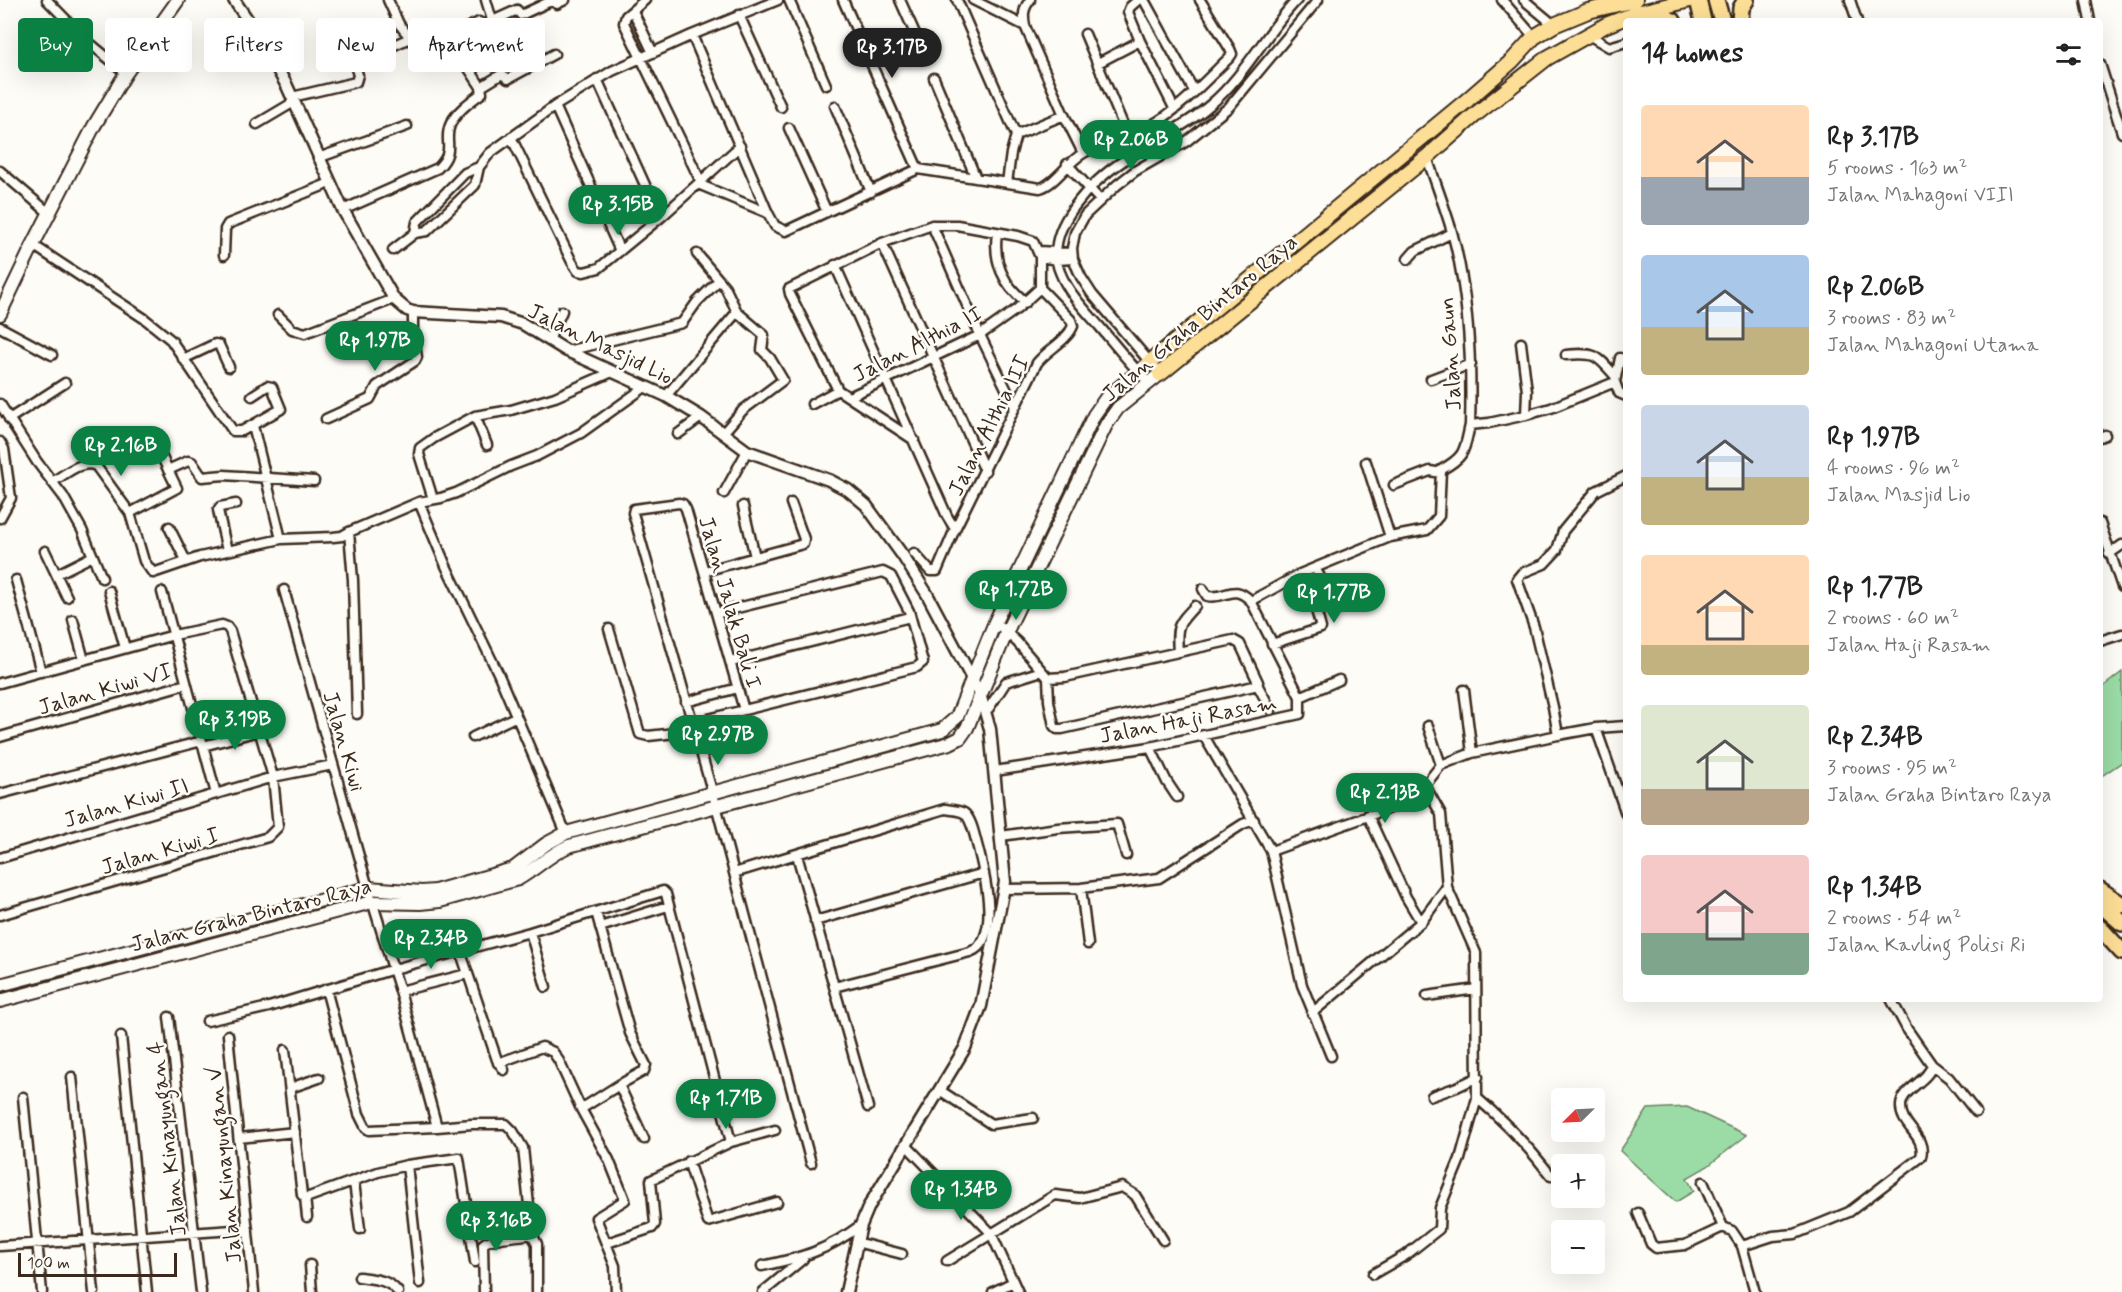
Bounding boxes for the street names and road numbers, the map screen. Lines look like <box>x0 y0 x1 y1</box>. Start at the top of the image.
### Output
street label: Jalan Graha Bintaro Raya <box>1097 228 1304 409</box>
street label: Jalan Gaun <box>1433 296 1469 412</box>
street label: Jalan Masjid Lio <box>523 298 677 392</box>
street label: Jalan Althia II <box>849 300 987 389</box>
street label: Jalan Althia III <box>942 351 1037 501</box>
street label: Jalan Jalak Bali I <box>691 513 767 692</box>
street label: Jalan Kiwi VI <box>35 657 176 722</box>
street label: Jalan Kiwi <box>315 688 371 795</box>
street label: Jalan Haji Rasam <box>1097 689 1280 752</box>
street label: Jalan Kiwi II <box>61 773 192 835</box>
street label: Jalan Kiwi I <box>98 822 223 882</box>
street label: Jalan Graha Bintaro Raya <box>128 872 375 959</box>
street label: Jalan Kinayungan 4 <box>142 1039 197 1238</box>
street label: Jalan Kinayungan V <box>201 1065 252 1265</box>

